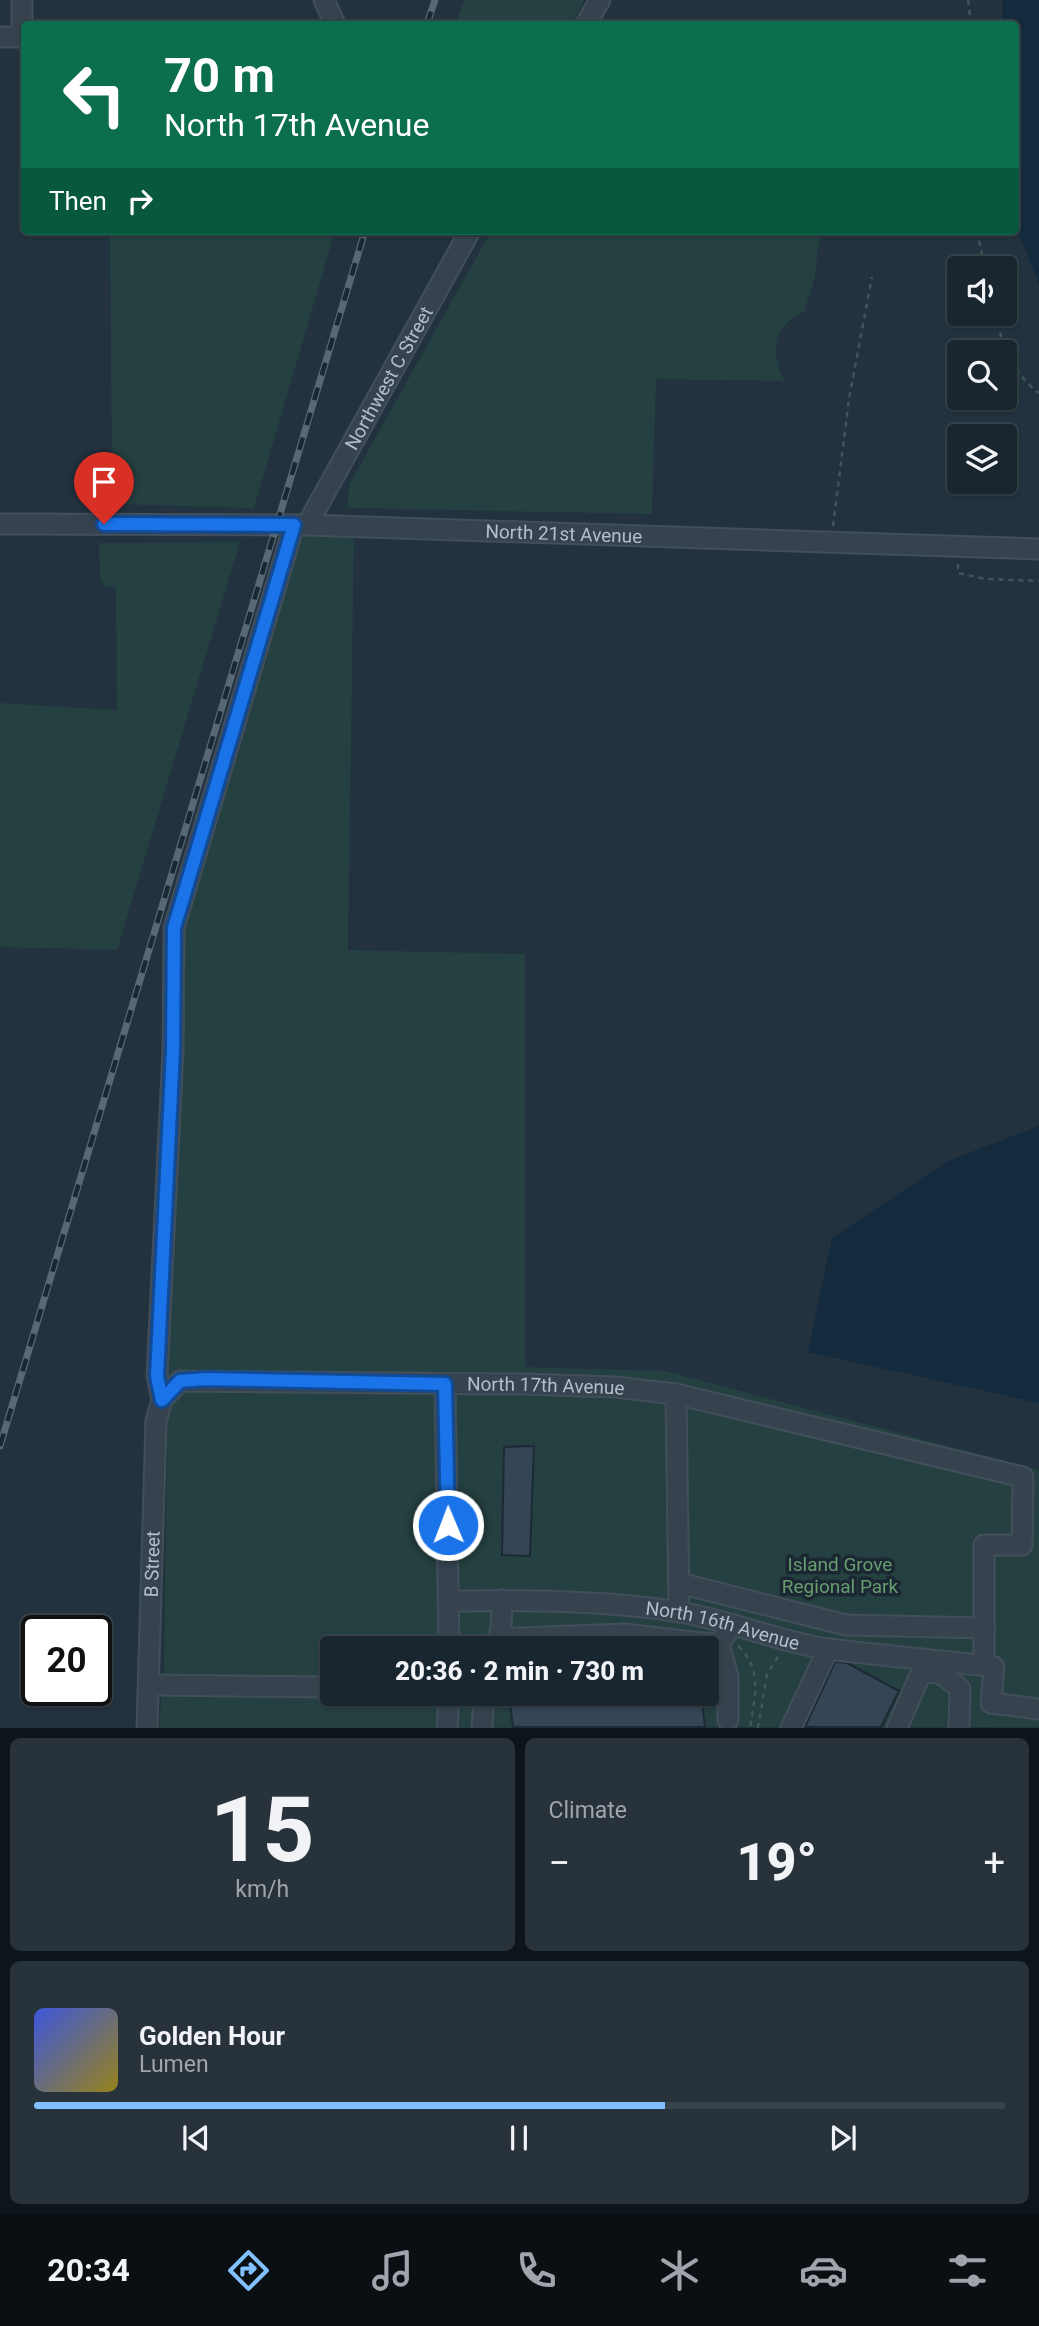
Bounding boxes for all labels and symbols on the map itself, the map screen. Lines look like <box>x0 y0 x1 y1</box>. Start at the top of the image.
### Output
street label: Northwest C Street <box>340 302 437 454</box>
pin <box>74 452 134 524</box>
street label: North 21st Avenue <box>485 519 643 547</box>
street label: North 17th Avenue <box>467 1372 626 1400</box>
position arrow <box>411 1488 485 1562</box>
street label: B Street <box>139 1530 164 1598</box>
park label: Island Grove Regional Park <box>782 1553 899 1598</box>
street label: North 16th Avenue <box>645 1596 802 1655</box>
speed limit sign: 20 <box>21 1615 112 1706</box>

